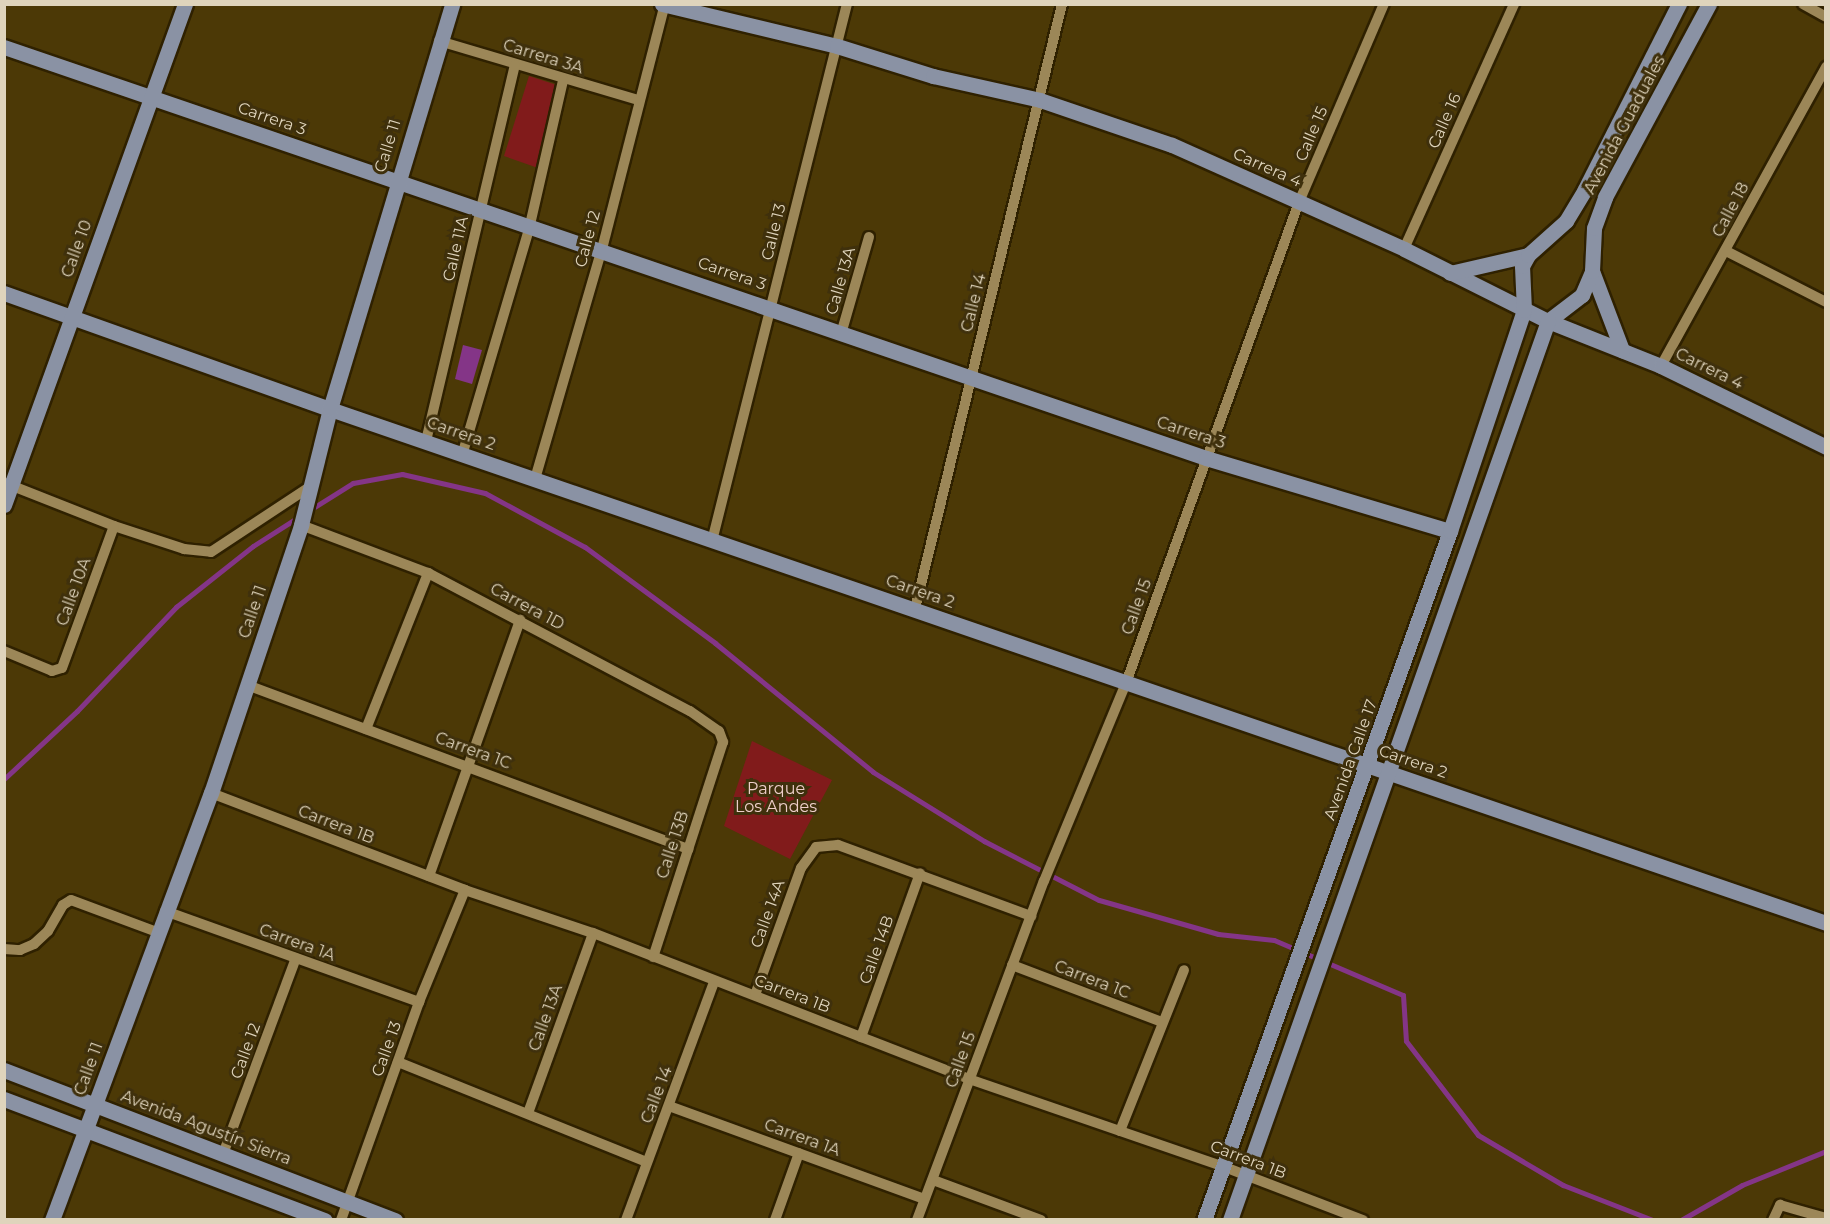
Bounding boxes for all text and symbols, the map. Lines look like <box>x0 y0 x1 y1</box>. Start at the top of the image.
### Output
street label: Carrera 3A <box>501 36 585 78</box>
street label: Avenida Guaduales <box>1580 52 1670 198</box>
street label: Calle 16 <box>1424 90 1466 152</box>
street label: Carrera 3 <box>235 98 309 140</box>
street label: Calle 15 <box>1292 104 1332 164</box>
street label: Calle 11 <box>371 117 405 175</box>
street label: Carrera 4 <box>1230 144 1304 192</box>
street label: Calle 18 <box>1709 179 1753 241</box>
street label: Calle 13 <box>758 202 790 262</box>
street label: Calle 12 <box>571 209 605 269</box>
street label: Calle 11A <box>439 215 473 283</box>
street label: Calle 10 <box>58 218 96 280</box>
street label: Calle 13A <box>822 245 860 317</box>
street label: Carrera 3 <box>695 253 769 295</box>
street label: Calle 14 <box>957 272 991 334</box>
street label: Carrera 4 <box>1672 344 1746 394</box>
street label: Carrera 2 <box>424 413 498 455</box>
street label: Carrera 3 <box>1154 413 1228 453</box>
street label: Calle 10A <box>53 555 95 629</box>
street label: Carrera 2 <box>883 571 957 613</box>
street label: Calle 15 <box>1118 576 1156 638</box>
street label: Carrera 1D <box>487 579 567 635</box>
street label: Calle 11 <box>235 583 271 641</box>
street label: Avenida Calle 17 <box>1320 697 1382 823</box>
street label: Carrera 1C <box>432 728 514 774</box>
street label: Carrera 2 <box>1376 741 1450 783</box>
park label: Parque Los Andes <box>735 779 817 817</box>
street label: Carrera 1B <box>295 802 377 848</box>
street label: Calle 13B <box>653 809 693 881</box>
street label: Calle 14A <box>747 877 789 951</box>
street label: Calle 14B <box>856 913 898 987</box>
street label: Carrera 1A <box>256 920 338 966</box>
street label: Carrera 1C <box>1052 957 1132 1003</box>
street label: Carrera 1B <box>751 971 833 1017</box>
street label: Calle 13A <box>525 982 567 1054</box>
street label: Calle 13 <box>368 1019 406 1079</box>
street label: Calle 12 <box>227 1020 265 1082</box>
street label: Calle 15 <box>942 1029 980 1091</box>
street label: Calle 11 <box>71 1040 107 1098</box>
street label: Calle 14 <box>637 1064 677 1126</box>
street label: Avenida Agustín Sierra <box>118 1087 294 1169</box>
street label: Carrera 1A <box>761 1115 843 1161</box>
street label: Carrera 1B <box>1207 1137 1289 1183</box>

